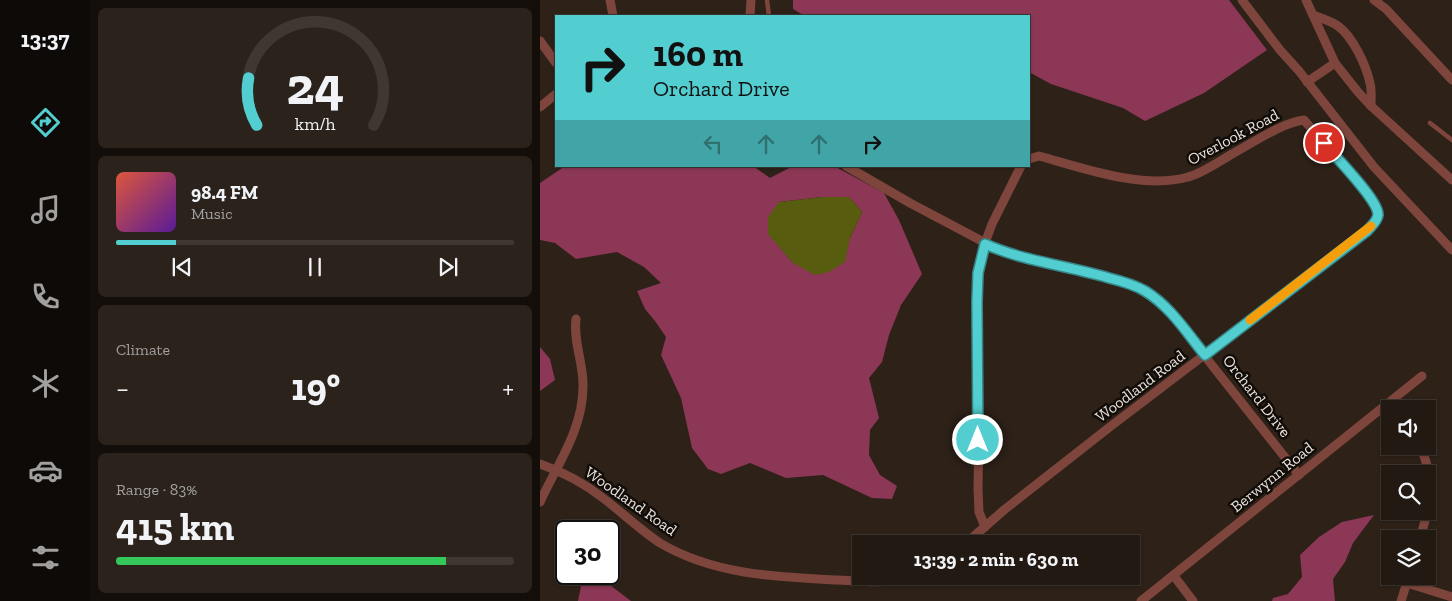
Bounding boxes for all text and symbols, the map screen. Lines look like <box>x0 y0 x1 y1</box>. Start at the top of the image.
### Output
text: 13:37 <box>21 26 69 53</box>
text: 160 m <box>653 33 743 75</box>
icon: right <box>570 35 635 100</box>
text: 24 <box>286 55 344 117</box>
text: Orchard Drive <box>653 75 790 102</box>
icon: directions <box>28 105 63 140</box>
street label: Overlook Road <box>1184 105 1282 169</box>
text: km/h <box>295 113 335 135</box>
pin <box>1303 122 1345 164</box>
icon: arrive <box>1310 129 1338 157</box>
icon: left <box>699 130 727 158</box>
icon: ahead <box>752 130 780 158</box>
icon: ahead <box>805 130 833 158</box>
icon: right <box>858 130 886 158</box>
text: 98.4 FM <box>191 181 258 204</box>
icon: music <box>28 192 63 227</box>
text: Music <box>191 204 233 223</box>
icon: previous <box>168 253 196 281</box>
icon: pause <box>301 253 329 281</box>
icon: next <box>434 253 462 281</box>
icon: phone <box>28 279 63 314</box>
text: Climate <box>116 340 170 359</box>
street label: Woodland Road <box>1091 346 1189 426</box>
street label: Orchard Drive <box>1219 351 1295 441</box>
text: 19° <box>291 364 340 410</box>
icon: climate <box>28 366 63 401</box>
text: − <box>116 372 129 405</box>
text: + <box>502 372 514 405</box>
map controls <box>1381 400 1436 585</box>
button: sound <box>1381 400 1436 455</box>
position arrow <box>951 413 1003 465</box>
street label: Berwynn Road <box>1227 438 1317 516</box>
icon: car <box>28 453 63 488</box>
street label: Woodland Road <box>582 462 681 540</box>
button: search <box>1381 465 1436 520</box>
text: Range · 83% <box>116 480 197 499</box>
text: 415 km <box>116 504 234 550</box>
speed limit sign: 30 <box>555 520 620 585</box>
button: layers <box>1381 530 1436 585</box>
icon: filters <box>28 540 63 575</box>
text: 13:39 · 2 min · 630 m <box>914 548 1078 571</box>

